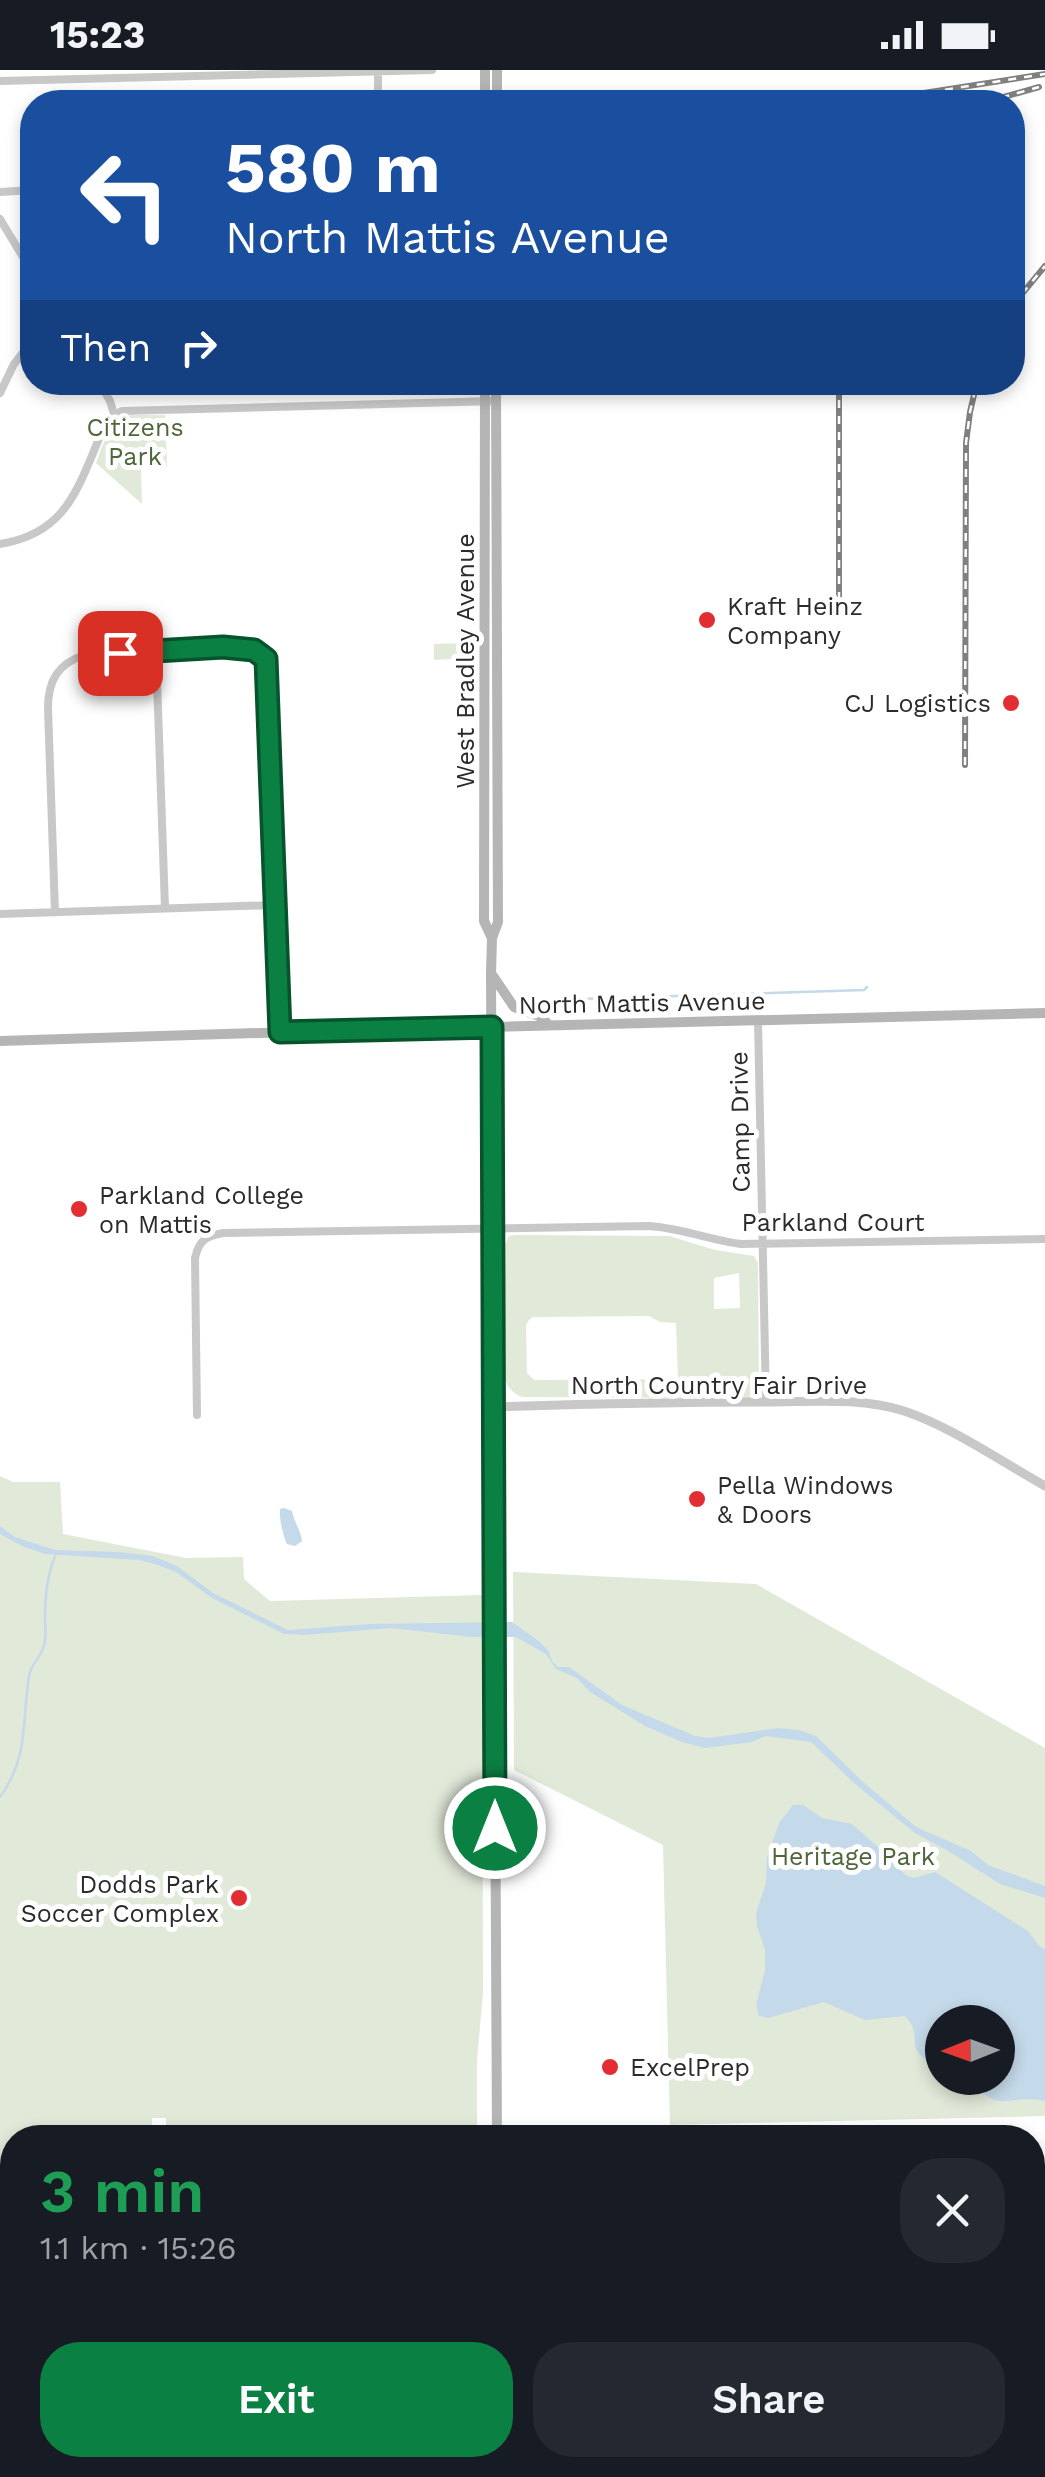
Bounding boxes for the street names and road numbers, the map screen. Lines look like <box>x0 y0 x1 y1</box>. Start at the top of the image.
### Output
street label: West Bradley Avenue <box>451 533 480 789</box>
street label: North Mattis Avenue <box>518 986 766 1020</box>
street label: Camp Drive <box>724 1051 756 1193</box>
street label: Parkland Court <box>742 1208 925 1237</box>
street label: North Country Fair Drive <box>571 1371 867 1400</box>

